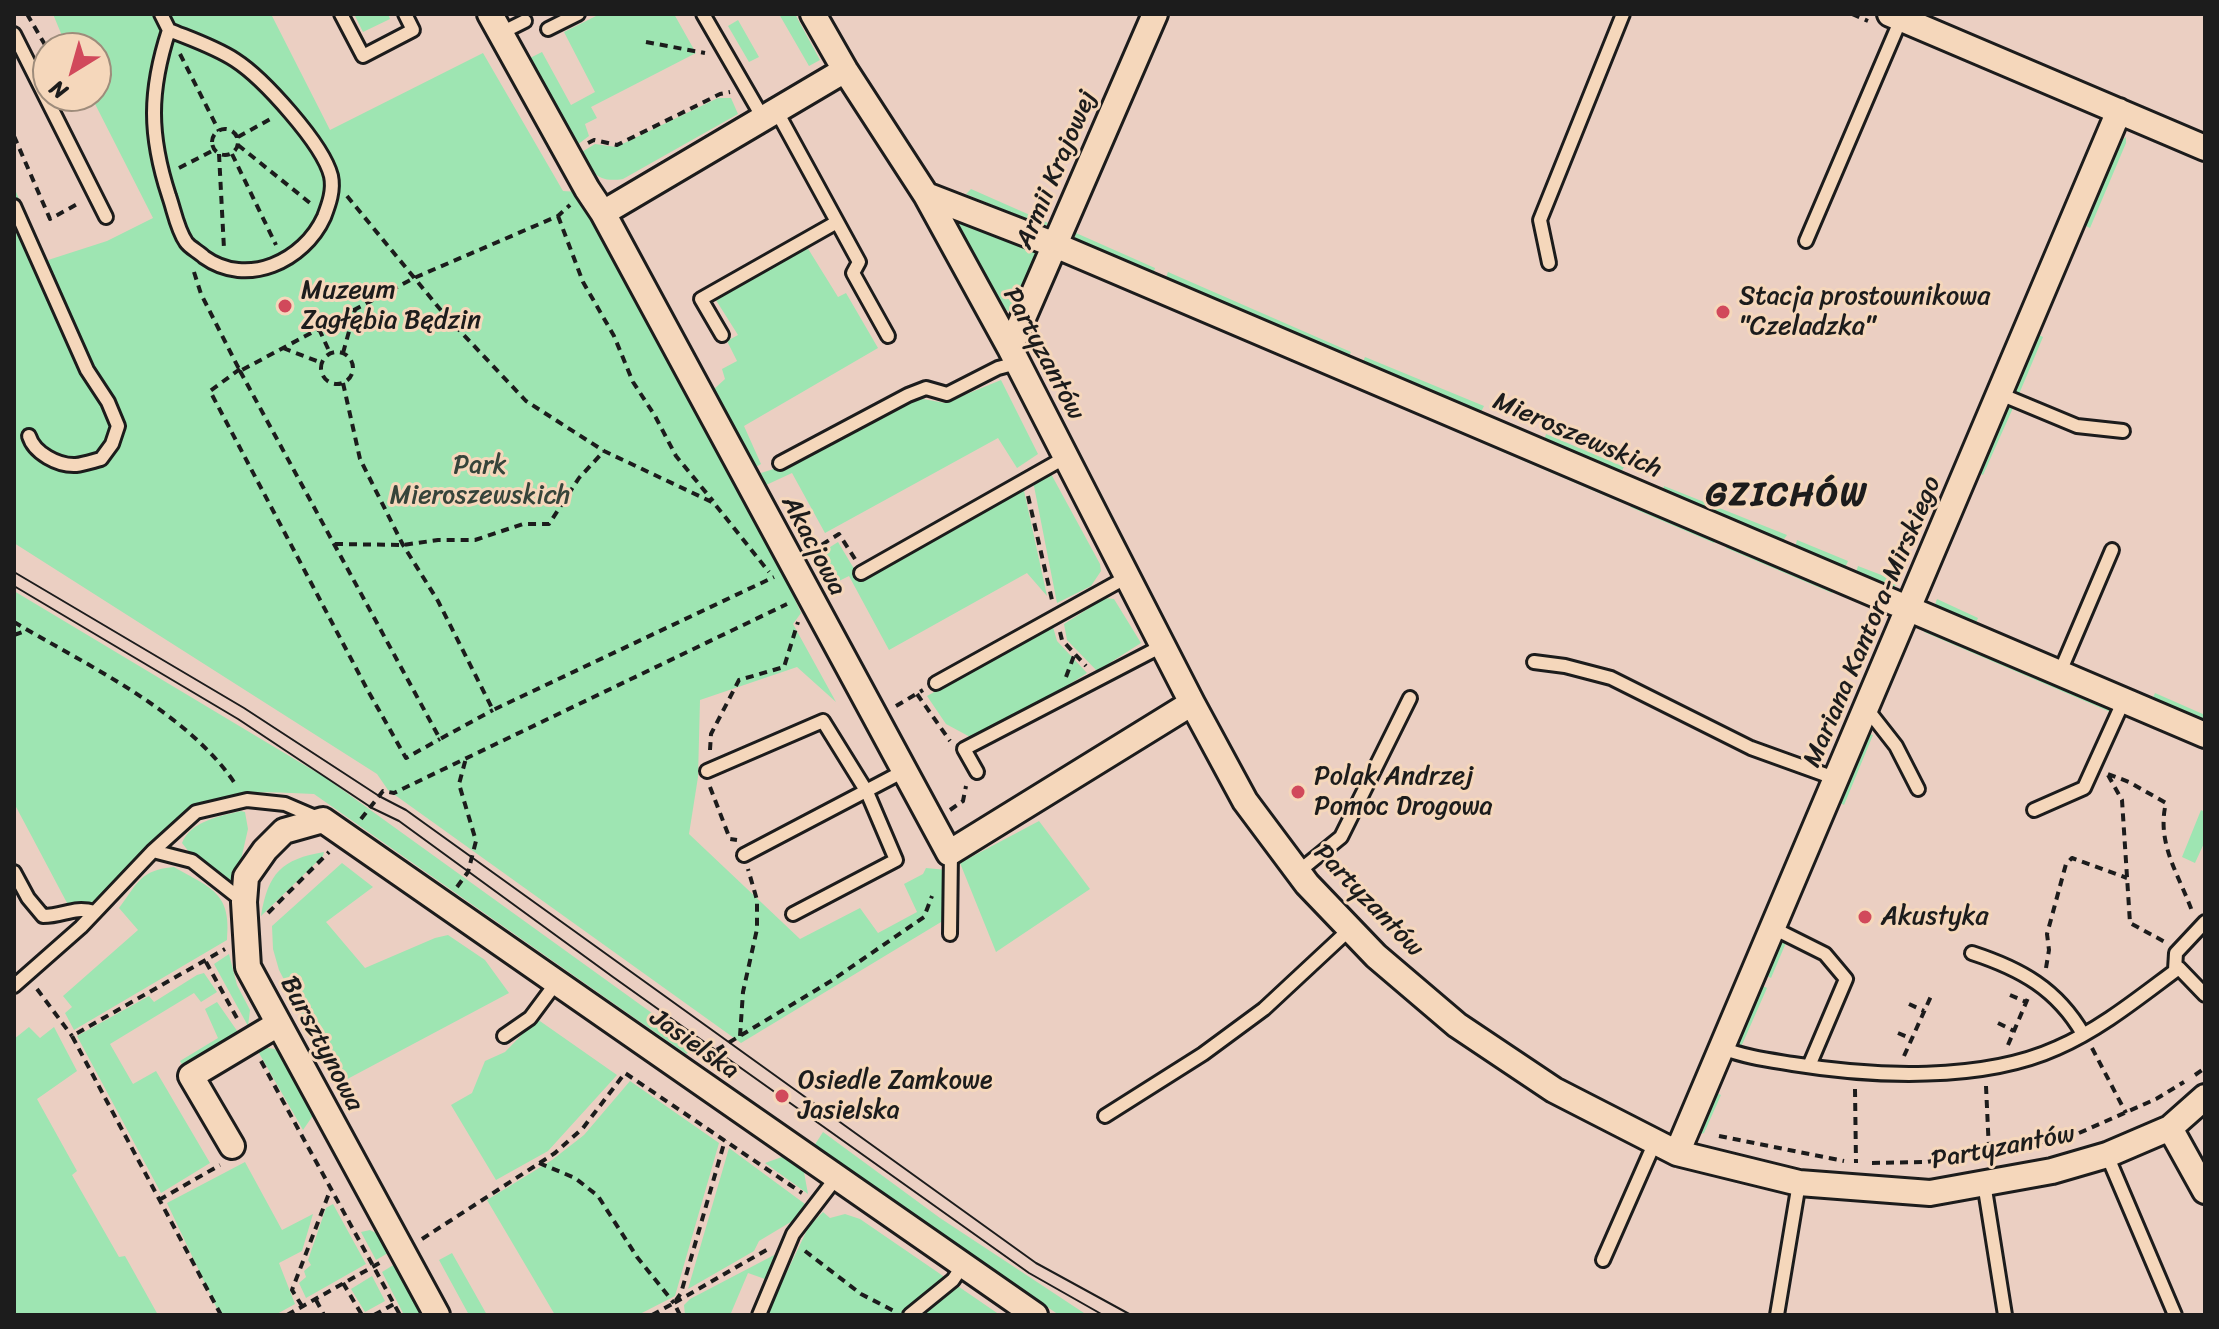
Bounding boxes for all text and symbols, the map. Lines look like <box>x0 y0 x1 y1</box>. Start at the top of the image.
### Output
north arrow <box>32 32 112 112</box>
text: N <box>41 70 76 110</box>
street label: Armii Krajowej <box>1010 86 1104 254</box>
place label: Muzeum Zagłębia Będzin <box>301 275 481 336</box>
place label: Stacja prostownikowa "Czeladzka" <box>1739 281 1990 342</box>
street label: Partyzantów <box>995 283 1091 425</box>
marker: Muzeum Zagłębia Będzin <box>276 297 294 315</box>
marker: Stacja prostownikowa "Czeladzka" <box>1714 303 1732 321</box>
street label: Mieroszewskich <box>1488 386 1666 486</box>
park label: Park Mieroszewskich <box>390 450 570 512</box>
street label: Mariana Kantora-Mirskiego <box>1797 472 1949 772</box>
district label: GZICHÓW <box>1706 476 1868 516</box>
street label: Akacjowa <box>774 491 852 601</box>
place label: Polak Andrzej Pomoc Drogowa <box>1314 761 1493 822</box>
marker: Polak Andrzej Pomoc Drogowa <box>1289 783 1307 801</box>
street label: Partyzantów <box>1306 838 1430 964</box>
place label: Akustyka <box>1881 901 1989 933</box>
marker: Akustyka <box>1856 908 1874 926</box>
street label: Bursztynowa <box>272 971 370 1117</box>
street label: Jasielska <box>643 1003 745 1087</box>
place label: Osiedle Zamkowe Jasielska <box>798 1065 992 1126</box>
marker: Osiedle Zamkowe Jasielska <box>773 1087 791 1105</box>
street label: Partyzantów <box>1929 1119 2077 1177</box>

